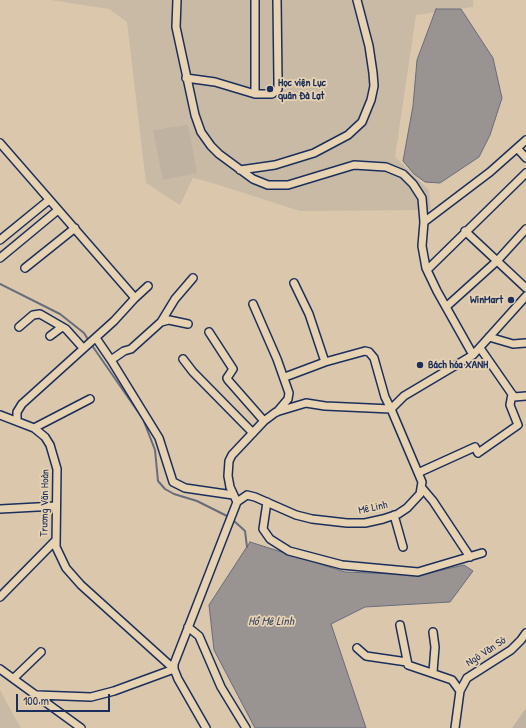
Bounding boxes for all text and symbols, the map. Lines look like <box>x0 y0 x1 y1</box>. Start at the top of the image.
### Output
place label: Học viện Lục quân Đà Lạt <box>278 76 326 102</box>
marker: Học viện Lục quân Đà Lạt <box>265 84 275 94</box>
place label: WinMart <box>470 293 503 307</box>
marker: WinMart <box>506 295 516 305</box>
place label: Bách hóa XANH <box>428 358 488 372</box>
marker: Bách hóa XANH <box>415 360 425 370</box>
street label: Trương Văn Hoàn <box>38 469 52 537</box>
street label: Mê Linh <box>357 498 389 518</box>
water label: Hồ Mê Linh <box>248 615 294 629</box>
street label: Ngô Văn Sở <box>463 634 509 670</box>
scale bar <box>18 686 112 712</box>
text: 100 m <box>23 692 49 709</box>

